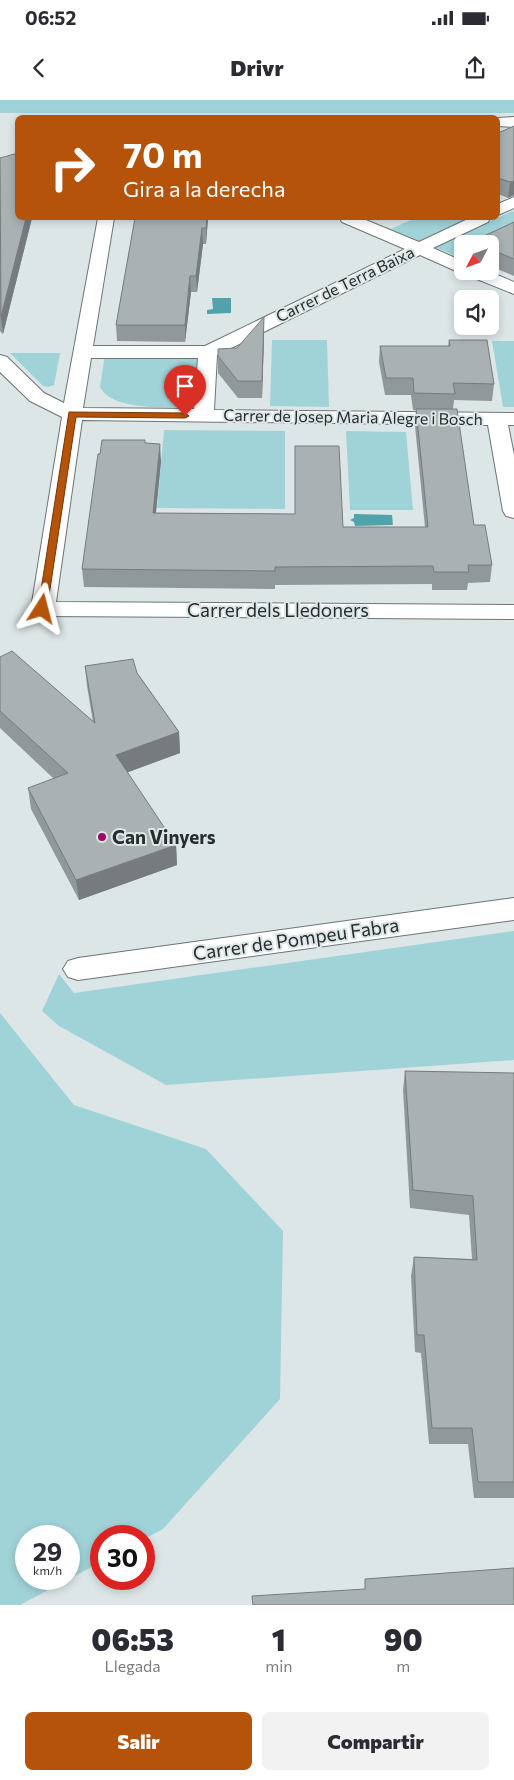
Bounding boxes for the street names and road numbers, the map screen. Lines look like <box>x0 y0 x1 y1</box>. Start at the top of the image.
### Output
street label: Carrer de Terra Baixa <box>272 242 417 325</box>
street label: Carrer de Josep Maria Alegre i Bosch <box>223 405 483 428</box>
street label: Carrer dels Lledoners <box>187 598 369 621</box>
street label: Carrer de Pompeu Fabra <box>191 913 400 964</box>

